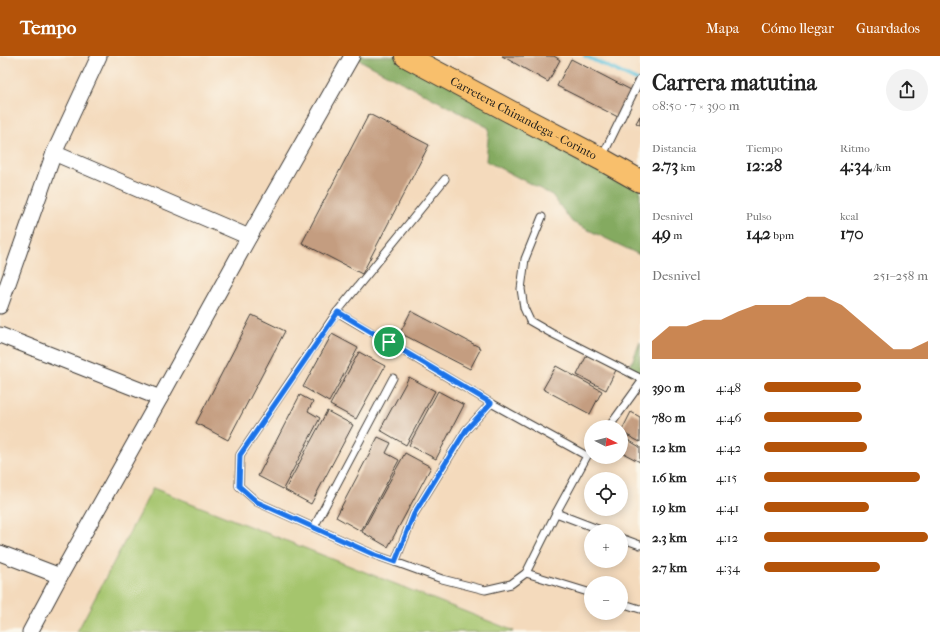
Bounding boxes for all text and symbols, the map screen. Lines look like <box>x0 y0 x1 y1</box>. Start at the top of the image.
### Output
text: Tempo <box>20 17 76 39</box>
text: Mapa <box>706 20 739 37</box>
text: Cómo llegar <box>761 20 834 37</box>
text: Guardados <box>856 20 920 37</box>
button: share <box>886 69 928 111</box>
text: Carrera matutina <box>652 70 817 96</box>
street label: Carretera Chinandega - Corinto <box>448 74 599 163</box>
text: 08:50 · 7 × 390 m <box>652 98 740 113</box>
text: Distancia <box>652 142 696 155</box>
text: Tiempo <box>746 142 783 155</box>
text: Ritmo <box>840 142 870 155</box>
text: 2.73 <box>652 155 678 175</box>
text: 12:28 <box>746 155 782 175</box>
text: 4:34 <box>840 155 871 175</box>
text: km <box>678 161 695 174</box>
text: /km <box>871 161 891 174</box>
text: Desnivel <box>652 210 693 223</box>
text: Pulso <box>746 210 772 223</box>
text: kcal <box>840 210 859 223</box>
text: 49 <box>652 223 671 243</box>
text: 142 <box>746 223 771 243</box>
text: 170 <box>840 223 864 243</box>
text: m <box>671 229 682 242</box>
text: bpm <box>771 229 794 242</box>
text: Desnivel <box>652 268 701 283</box>
text: 251–258 m <box>873 268 928 283</box>
pin <box>372 325 406 359</box>
icon: arrive <box>378 331 400 353</box>
text: 390 m <box>652 380 685 395</box>
text: 4:48 <box>716 380 741 395</box>
text: 780 m <box>652 410 686 425</box>
text: 4:46 <box>716 410 742 425</box>
north arrow <box>584 420 628 464</box>
map controls <box>584 420 628 620</box>
text: 1.2 km <box>652 440 686 455</box>
text: 4:42 <box>716 440 741 455</box>
text: 1.6 km <box>652 470 686 485</box>
text: 4:15 <box>716 470 737 485</box>
button: locate <box>584 472 628 516</box>
text: 1.9 km <box>652 500 686 515</box>
text: 4:41 <box>716 500 739 515</box>
button: + <box>584 524 628 568</box>
text: 2.3 km <box>652 530 687 545</box>
text: 4:12 <box>716 530 738 545</box>
text: 2.7 km <box>652 560 687 575</box>
text: 4:34 <box>716 560 740 575</box>
button: − <box>584 576 628 620</box>

